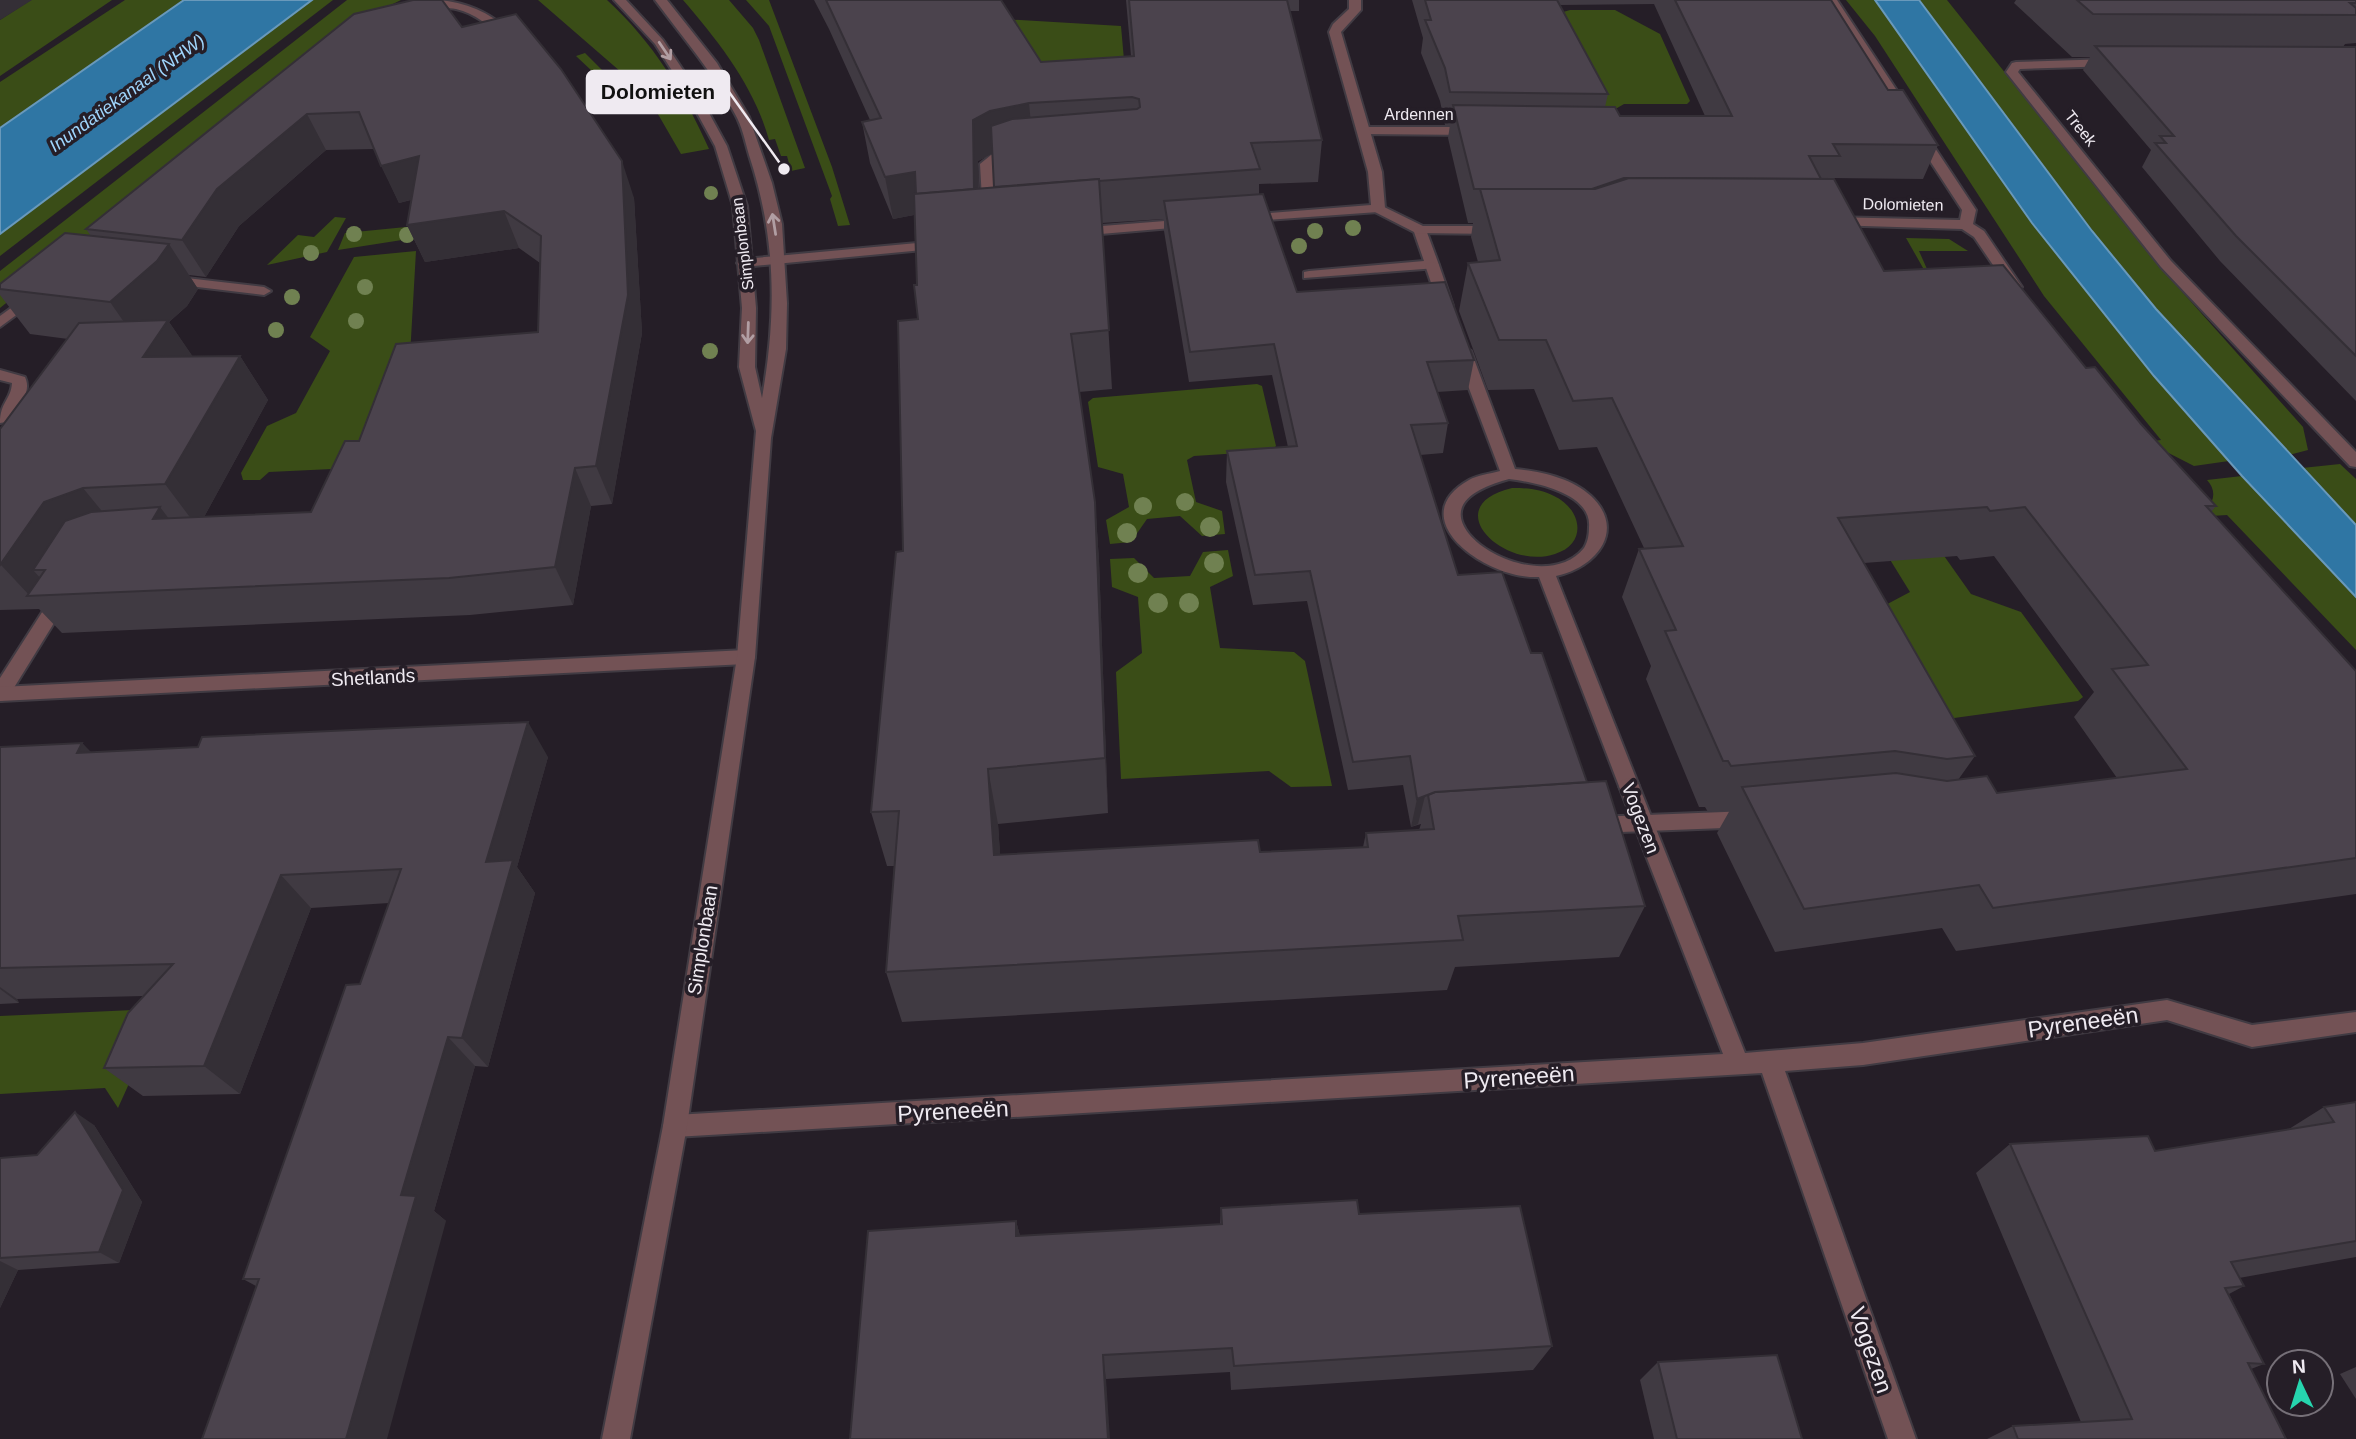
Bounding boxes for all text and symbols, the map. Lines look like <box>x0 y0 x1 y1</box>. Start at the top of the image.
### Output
water label: Inundatiekanaal (NHW) <box>45 30 209 156</box>
one-way arrow <box>658 41 672 60</box>
callout: Dolomieten <box>587 71 729 113</box>
text: Dolomieten <box>601 80 715 103</box>
street label: Ardennen <box>1384 106 1454 123</box>
street label: Treek <box>2061 107 2101 150</box>
street label: Dolomieten <box>1862 195 1944 214</box>
street label: Simplonbaan <box>728 197 757 291</box>
one-way arrow <box>767 214 780 236</box>
one-way arrow <box>742 321 755 344</box>
street label: Shetlands <box>330 665 416 690</box>
street label: Vogezen <box>1617 780 1664 856</box>
street label: Simplonbaan <box>683 884 722 996</box>
street label: Pyreneeën <box>2026 1001 2140 1043</box>
street label: Pyreneeën <box>1463 1060 1575 1094</box>
street label: Pyreneeën <box>897 1095 1009 1127</box>
street label: Vogezen <box>1844 1303 1898 1397</box>
north arrow <box>2265 1348 2335 1418</box>
text: N <box>2291 1356 2306 1377</box>

